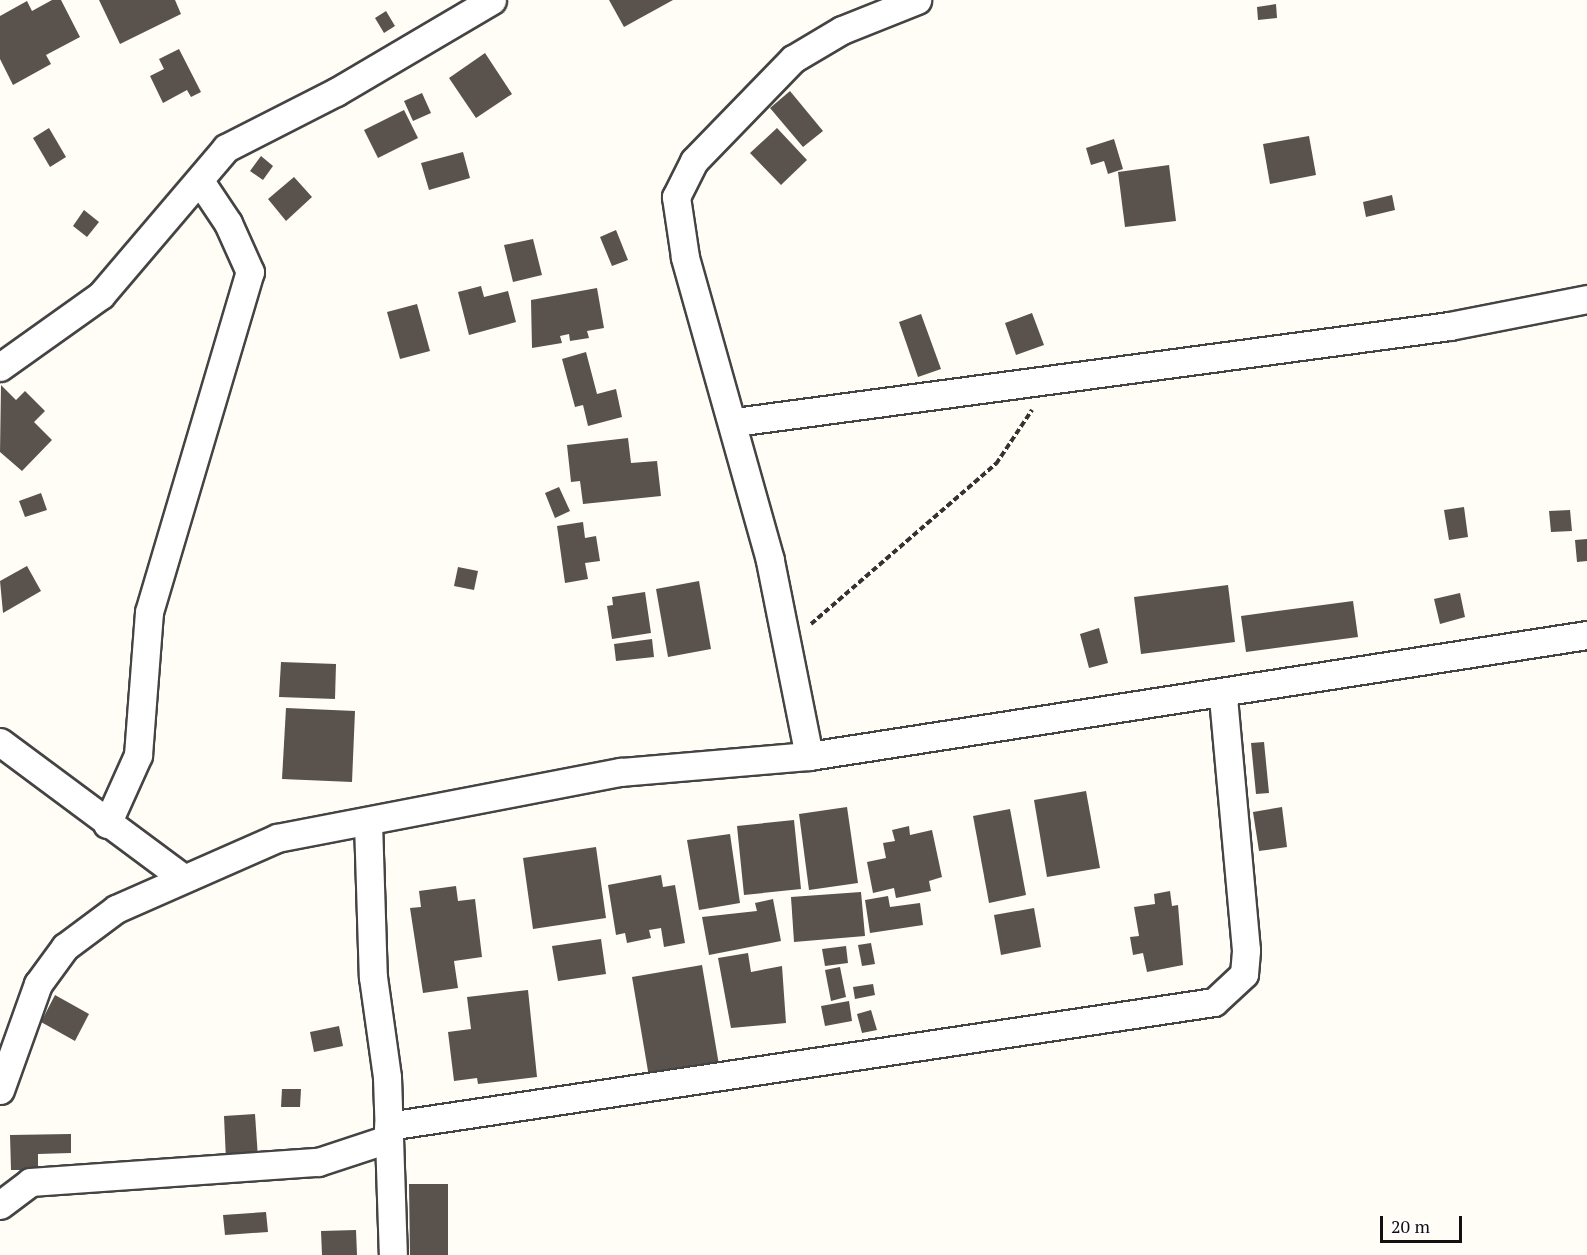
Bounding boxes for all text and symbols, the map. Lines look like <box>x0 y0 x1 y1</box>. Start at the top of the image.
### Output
scale bar <box>1383 1204 1466 1242</box>
text: 20 m <box>1391 1214 1430 1238</box>

